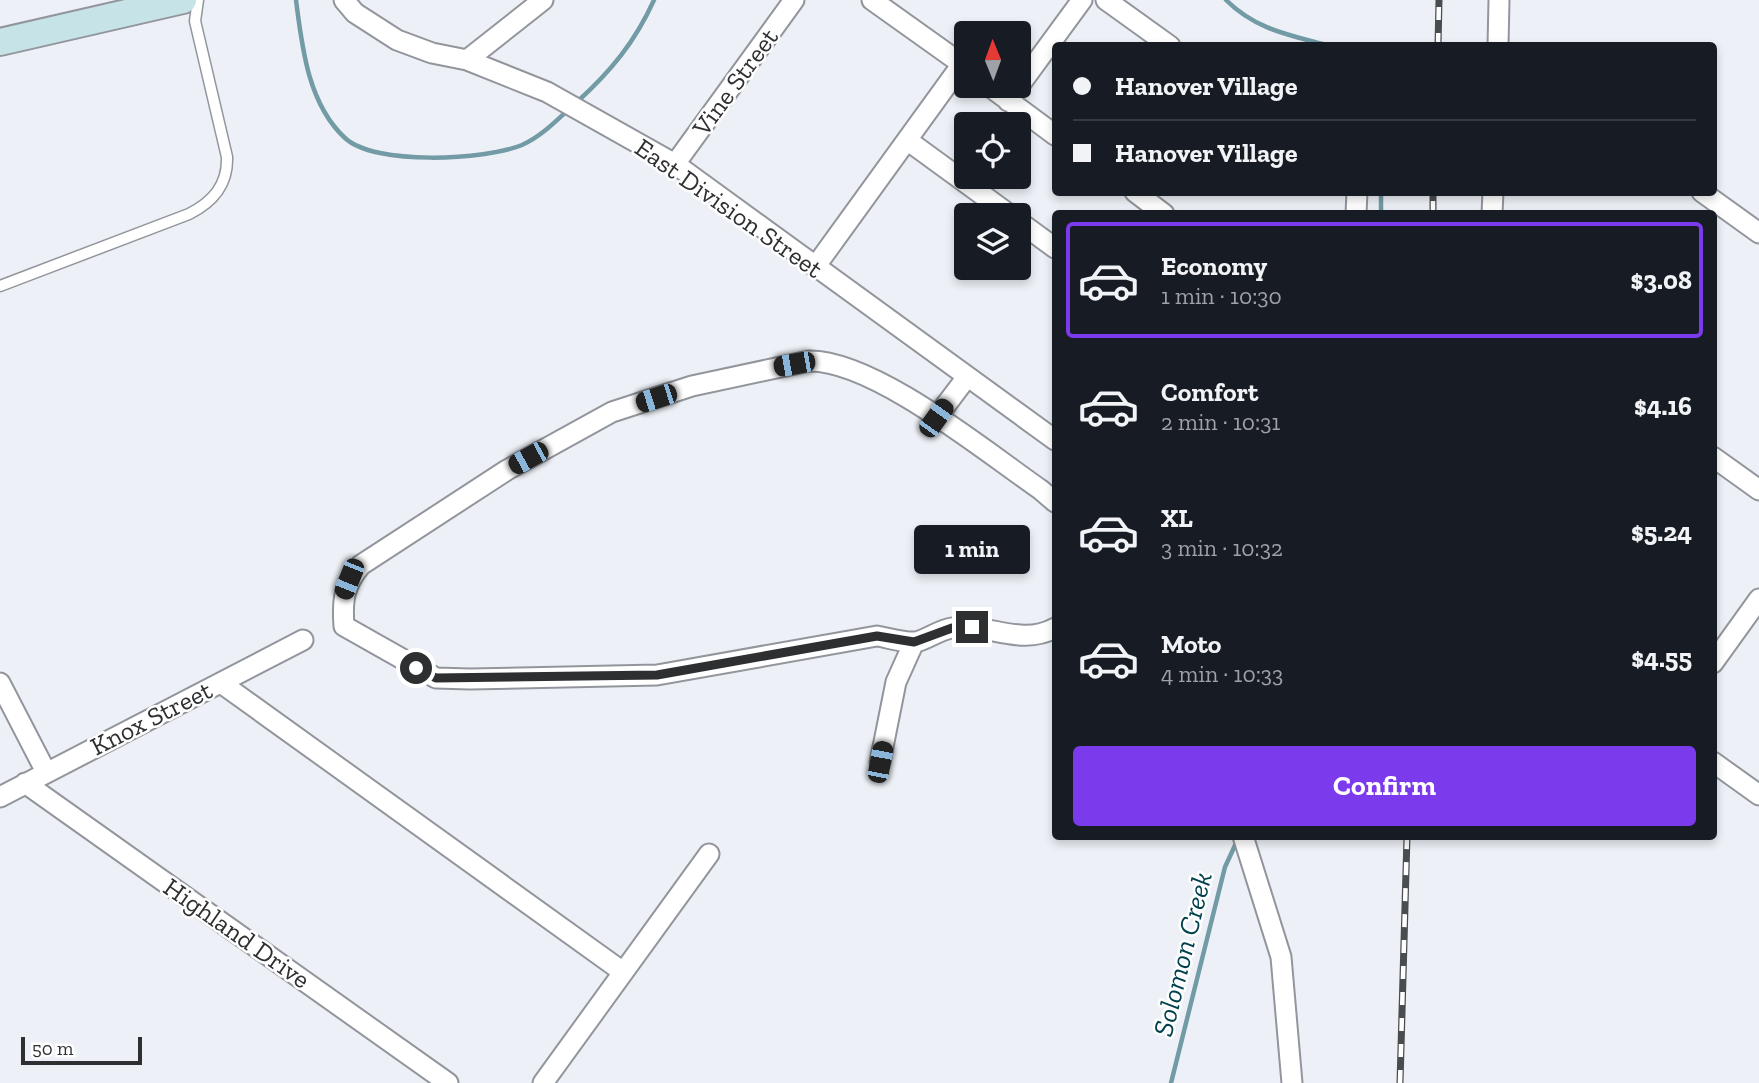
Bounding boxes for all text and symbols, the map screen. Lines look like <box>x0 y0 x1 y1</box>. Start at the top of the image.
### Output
north arrow <box>954 21 1031 98</box>
map controls <box>954 21 1031 280</box>
street label: Vine Street <box>685 22 785 143</box>
text: Hanover Village <box>1115 70 1297 102</box>
button: locate <box>954 112 1031 189</box>
street label: East Division Street <box>629 131 829 285</box>
text: Hanover Village <box>1115 137 1297 169</box>
button: layers <box>954 203 1031 280</box>
icon: car <box>1077 249 1140 312</box>
text: Economy <box>1161 250 1267 282</box>
text: $3.08 <box>1630 264 1692 296</box>
text: 1 min · 10:30 <box>1161 282 1282 310</box>
car <box>772 350 817 378</box>
icon: car <box>1077 375 1140 438</box>
text: Comfort <box>1161 376 1258 408</box>
car <box>633 382 680 414</box>
text: $4.16 <box>1634 390 1692 422</box>
car <box>916 395 957 441</box>
text: 2 min · 10:31 <box>1161 408 1280 436</box>
car <box>505 439 552 477</box>
icon: car <box>1077 501 1140 564</box>
text: XL <box>1161 502 1193 534</box>
text: $5.24 <box>1631 516 1692 548</box>
callout: 1 min <box>914 526 1030 574</box>
text: 3 min · 10:32 <box>1161 534 1283 562</box>
text: 1 min <box>945 535 999 563</box>
car <box>332 556 367 602</box>
route end <box>956 611 988 643</box>
icon: car <box>1077 627 1140 690</box>
text: Moto <box>1161 628 1221 660</box>
text: $4.55 <box>1631 642 1692 674</box>
route start <box>400 652 432 684</box>
text: 4 min · 10:33 <box>1161 660 1283 688</box>
street label: Knox Street <box>85 674 217 762</box>
car <box>866 739 895 785</box>
button: Confirm <box>1073 746 1696 826</box>
water label: Solomon Creek <box>1146 868 1219 1040</box>
street label: Highland Drive <box>158 871 316 995</box>
scale bar <box>21 1034 142 1066</box>
text: 50 m <box>32 1037 73 1060</box>

